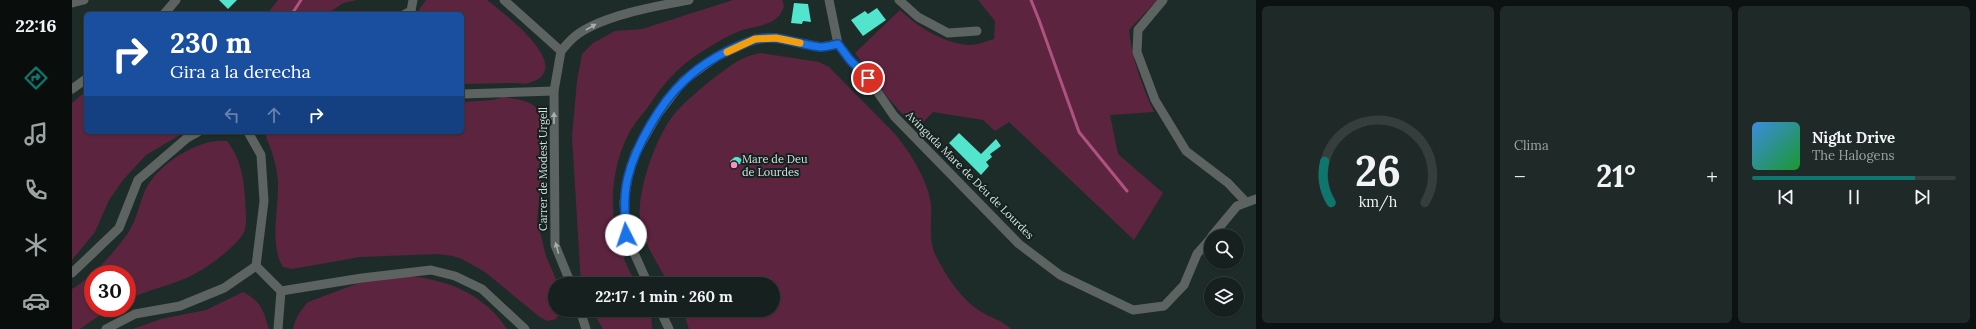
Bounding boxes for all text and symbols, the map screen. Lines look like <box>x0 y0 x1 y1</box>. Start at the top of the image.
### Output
text: 22:16 <box>15 14 57 37</box>
one-way arrow <box>585 23 597 30</box>
text: 230 m <box>170 25 252 61</box>
icon: right <box>104 28 156 80</box>
text: Gira a la derecha <box>170 60 311 83</box>
pin <box>851 61 885 95</box>
icon: directions <box>22 64 50 92</box>
icon: arrive <box>857 67 879 89</box>
icon: left <box>221 104 243 126</box>
icon: ahead <box>263 104 285 126</box>
icon: right <box>305 104 327 126</box>
street label: Carrer de Modest Urgell <box>536 107 550 231</box>
street label: Avinguda Mare de Déu de Lourdes <box>902 107 1037 242</box>
one-way arrow <box>551 111 557 124</box>
icon: music <box>22 120 50 148</box>
text: Night Drive <box>1812 128 1895 147</box>
text: Clima <box>1514 137 1549 154</box>
text: 26 <box>1355 143 1401 196</box>
text: The Halogens <box>1812 147 1895 164</box>
place label: Mare de Deu de Lourdes <box>742 152 808 179</box>
text: 21° <box>1596 157 1636 195</box>
marker: Mare de Deu de Lourdes <box>729 160 739 170</box>
text: − <box>1514 162 1526 190</box>
text: + <box>1706 162 1718 190</box>
icon: phone <box>22 176 50 204</box>
icon: previous <box>1775 186 1797 208</box>
icon: pause <box>1843 186 1865 208</box>
icon: next <box>1911 186 1933 208</box>
text: km/h <box>1359 192 1398 211</box>
position arrow <box>605 214 647 256</box>
map controls <box>1204 229 1244 317</box>
button: search <box>1204 229 1244 269</box>
icon: climate <box>22 231 50 259</box>
one-way arrow <box>554 241 560 253</box>
speed limit sign: 30 <box>84 265 136 317</box>
button: layers <box>1204 277 1244 317</box>
icon: car <box>22 287 50 315</box>
text: 22:17 · 1 min · 260 m <box>595 287 733 306</box>

